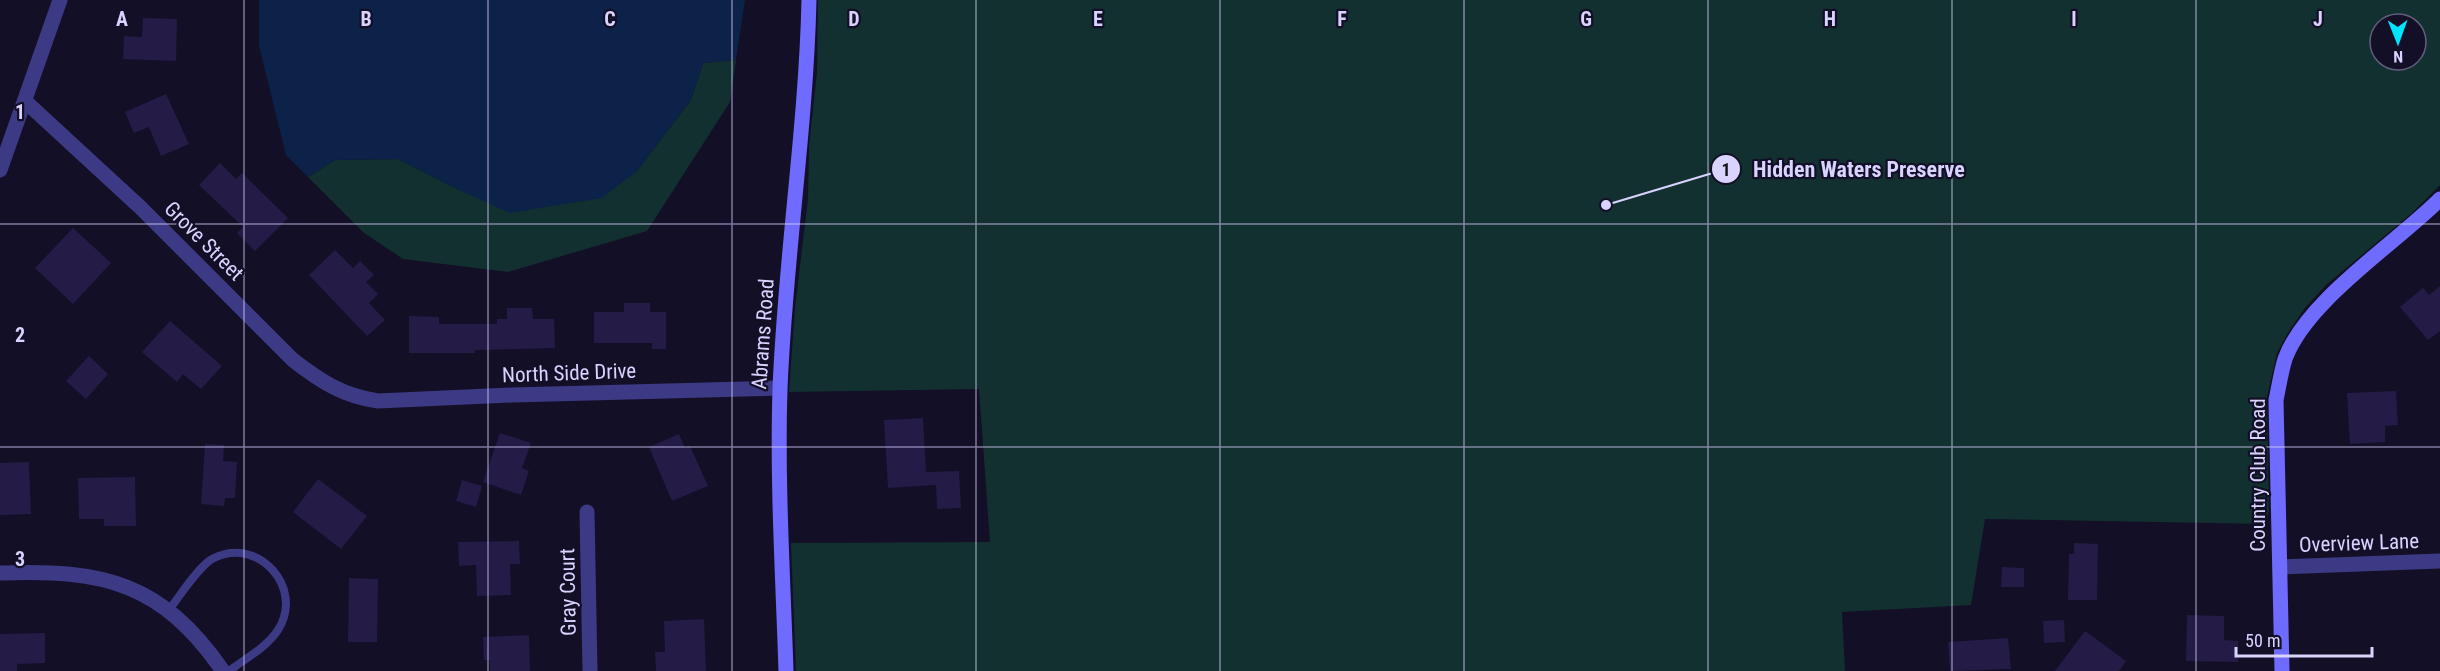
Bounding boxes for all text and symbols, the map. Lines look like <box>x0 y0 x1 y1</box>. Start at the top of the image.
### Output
text: A <box>116 7 128 31</box>
text: B <box>360 7 372 31</box>
text: C <box>604 7 616 31</box>
text: D <box>848 7 860 31</box>
text: E <box>1093 7 1103 31</box>
text: F <box>1337 7 1347 31</box>
text: G <box>1580 7 1592 31</box>
text: H <box>1824 7 1836 31</box>
text: I <box>2071 7 2077 31</box>
text: J <box>2313 7 2323 31</box>
north arrow <box>2368 12 2428 72</box>
text: N <box>2393 47 2403 66</box>
text: 1 <box>15 100 25 124</box>
callout: Hidden Waters Preserve <box>1711 149 1977 189</box>
text: Hidden Waters Preserve <box>1753 157 1965 182</box>
text: 1 <box>1721 159 1731 180</box>
street label: Grove Street <box>160 197 248 285</box>
street label: Abrams Road <box>747 278 779 390</box>
text: 2 <box>15 323 25 347</box>
street label: North Side Drive <box>501 359 637 387</box>
street label: Country Club Road <box>2246 398 2270 552</box>
street label: Overview Lane <box>2299 529 2420 557</box>
text: 3 <box>15 547 25 571</box>
street label: Gray Court <box>555 548 581 636</box>
scale bar <box>2236 620 2372 658</box>
text: 50 m <box>2245 630 2280 651</box>

